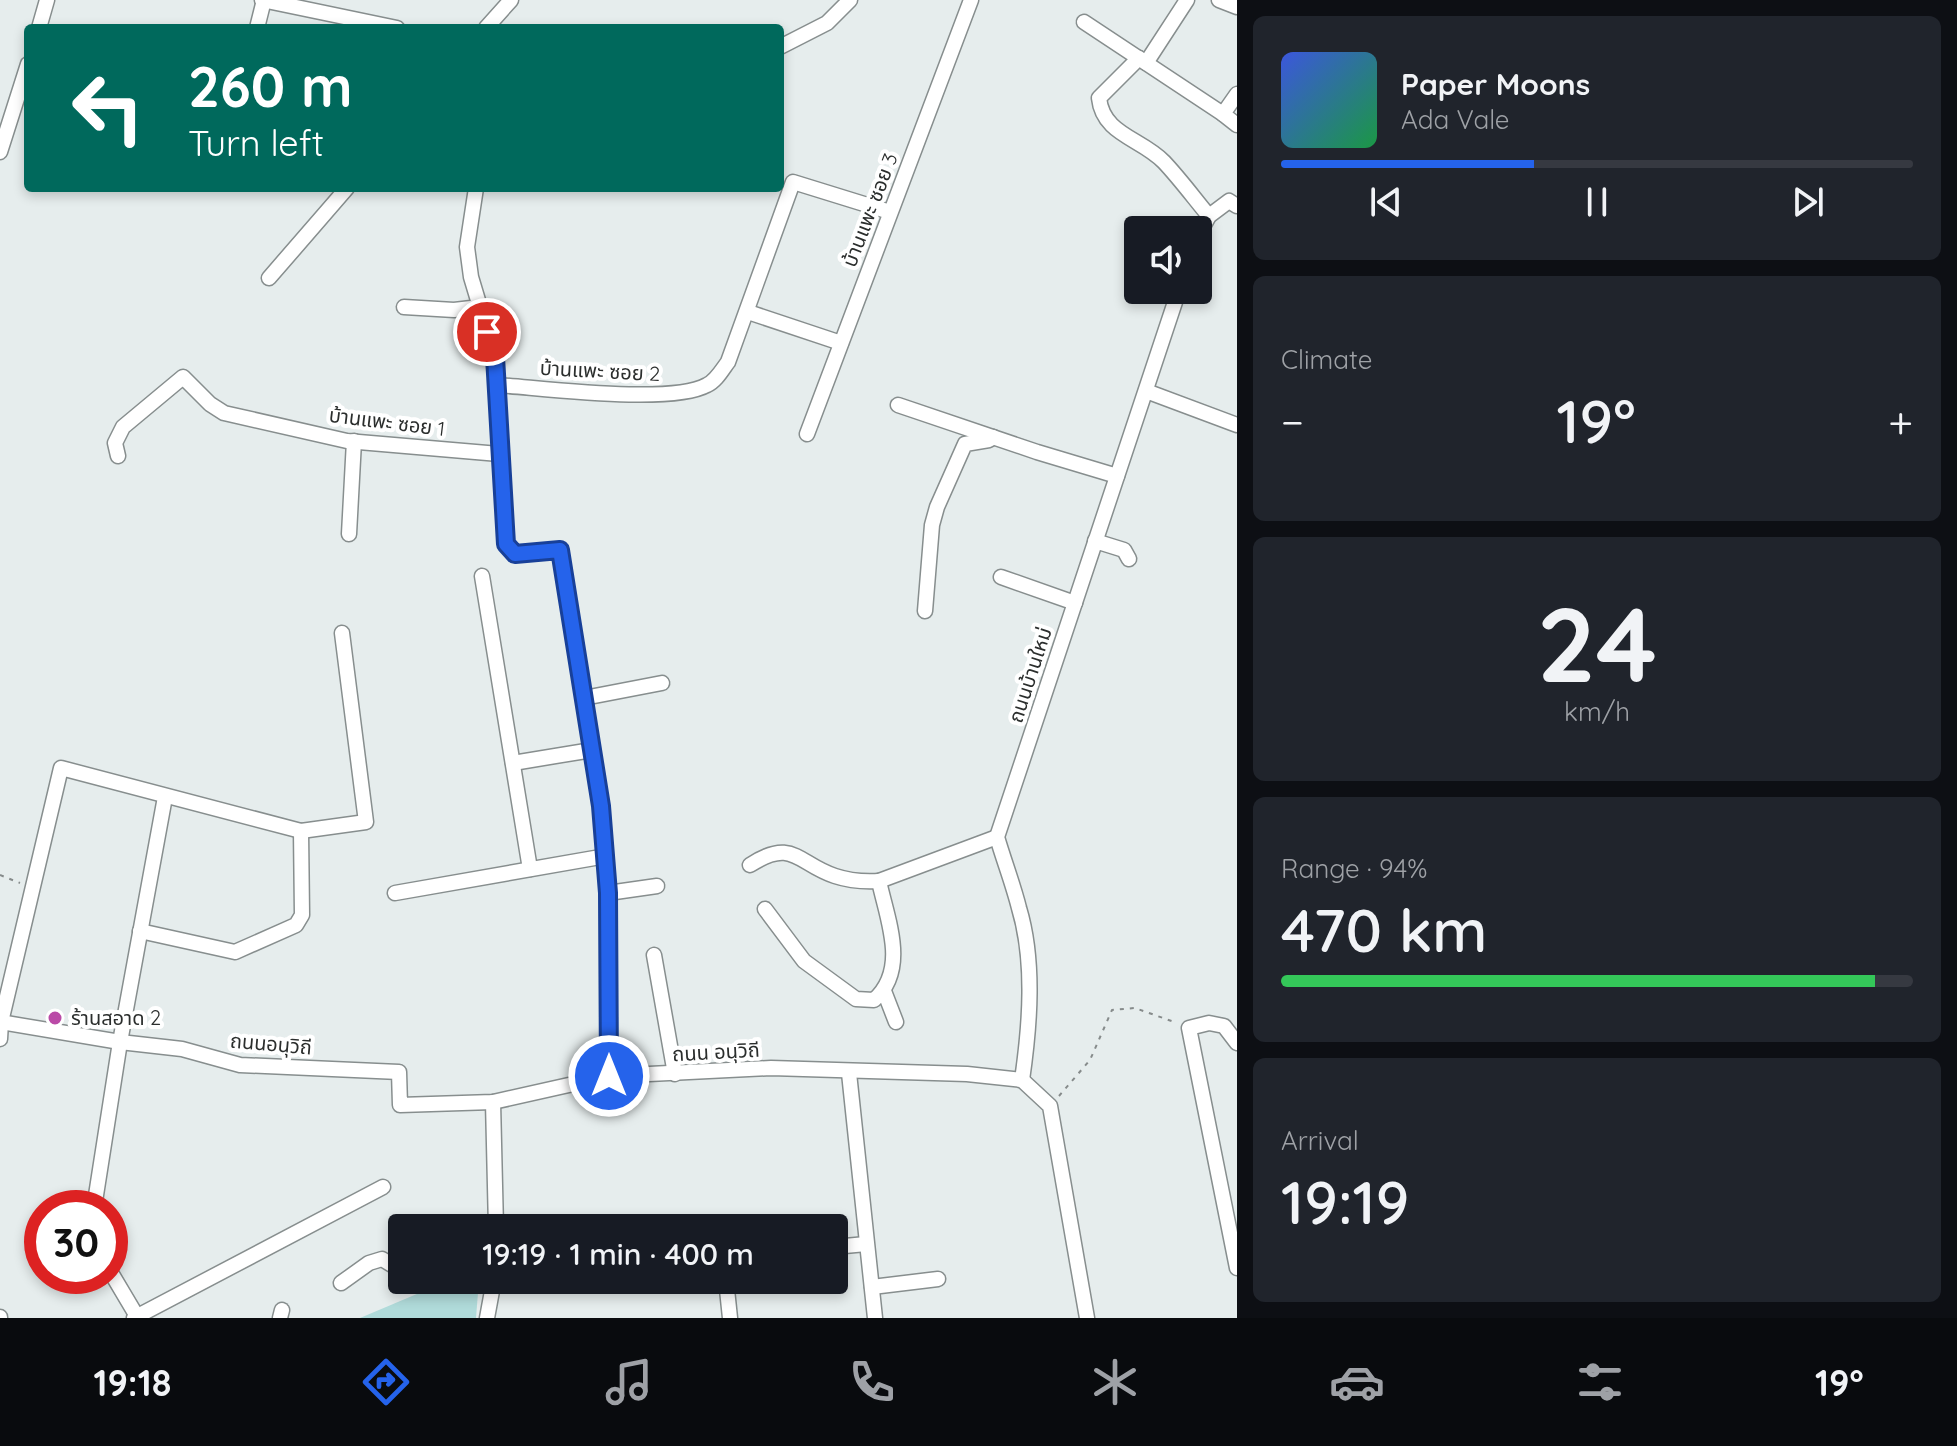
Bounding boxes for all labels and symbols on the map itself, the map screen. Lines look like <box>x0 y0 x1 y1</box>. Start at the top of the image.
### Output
street label: บ้านแพะ ซอย 3 <box>836 149 903 270</box>
pin <box>453 298 521 366</box>
street label: บ้านแพะ ซอย 2 <box>539 355 661 386</box>
street label: บ้านแพะ ซอย 1 <box>328 402 447 441</box>
street label: ถนนบ้านใหม่ <box>1002 624 1057 726</box>
place label: ร้านสอาด 2 <box>71 1005 161 1030</box>
marker: ร้านสอาด 2 <box>46 1009 64 1027</box>
street label: ถนนอนุวิถี <box>229 1027 313 1060</box>
position arrow <box>567 1034 651 1118</box>
street label: ถนน อนุวิถี <box>672 1037 760 1066</box>
speed limit sign: 30 <box>24 1190 128 1294</box>

